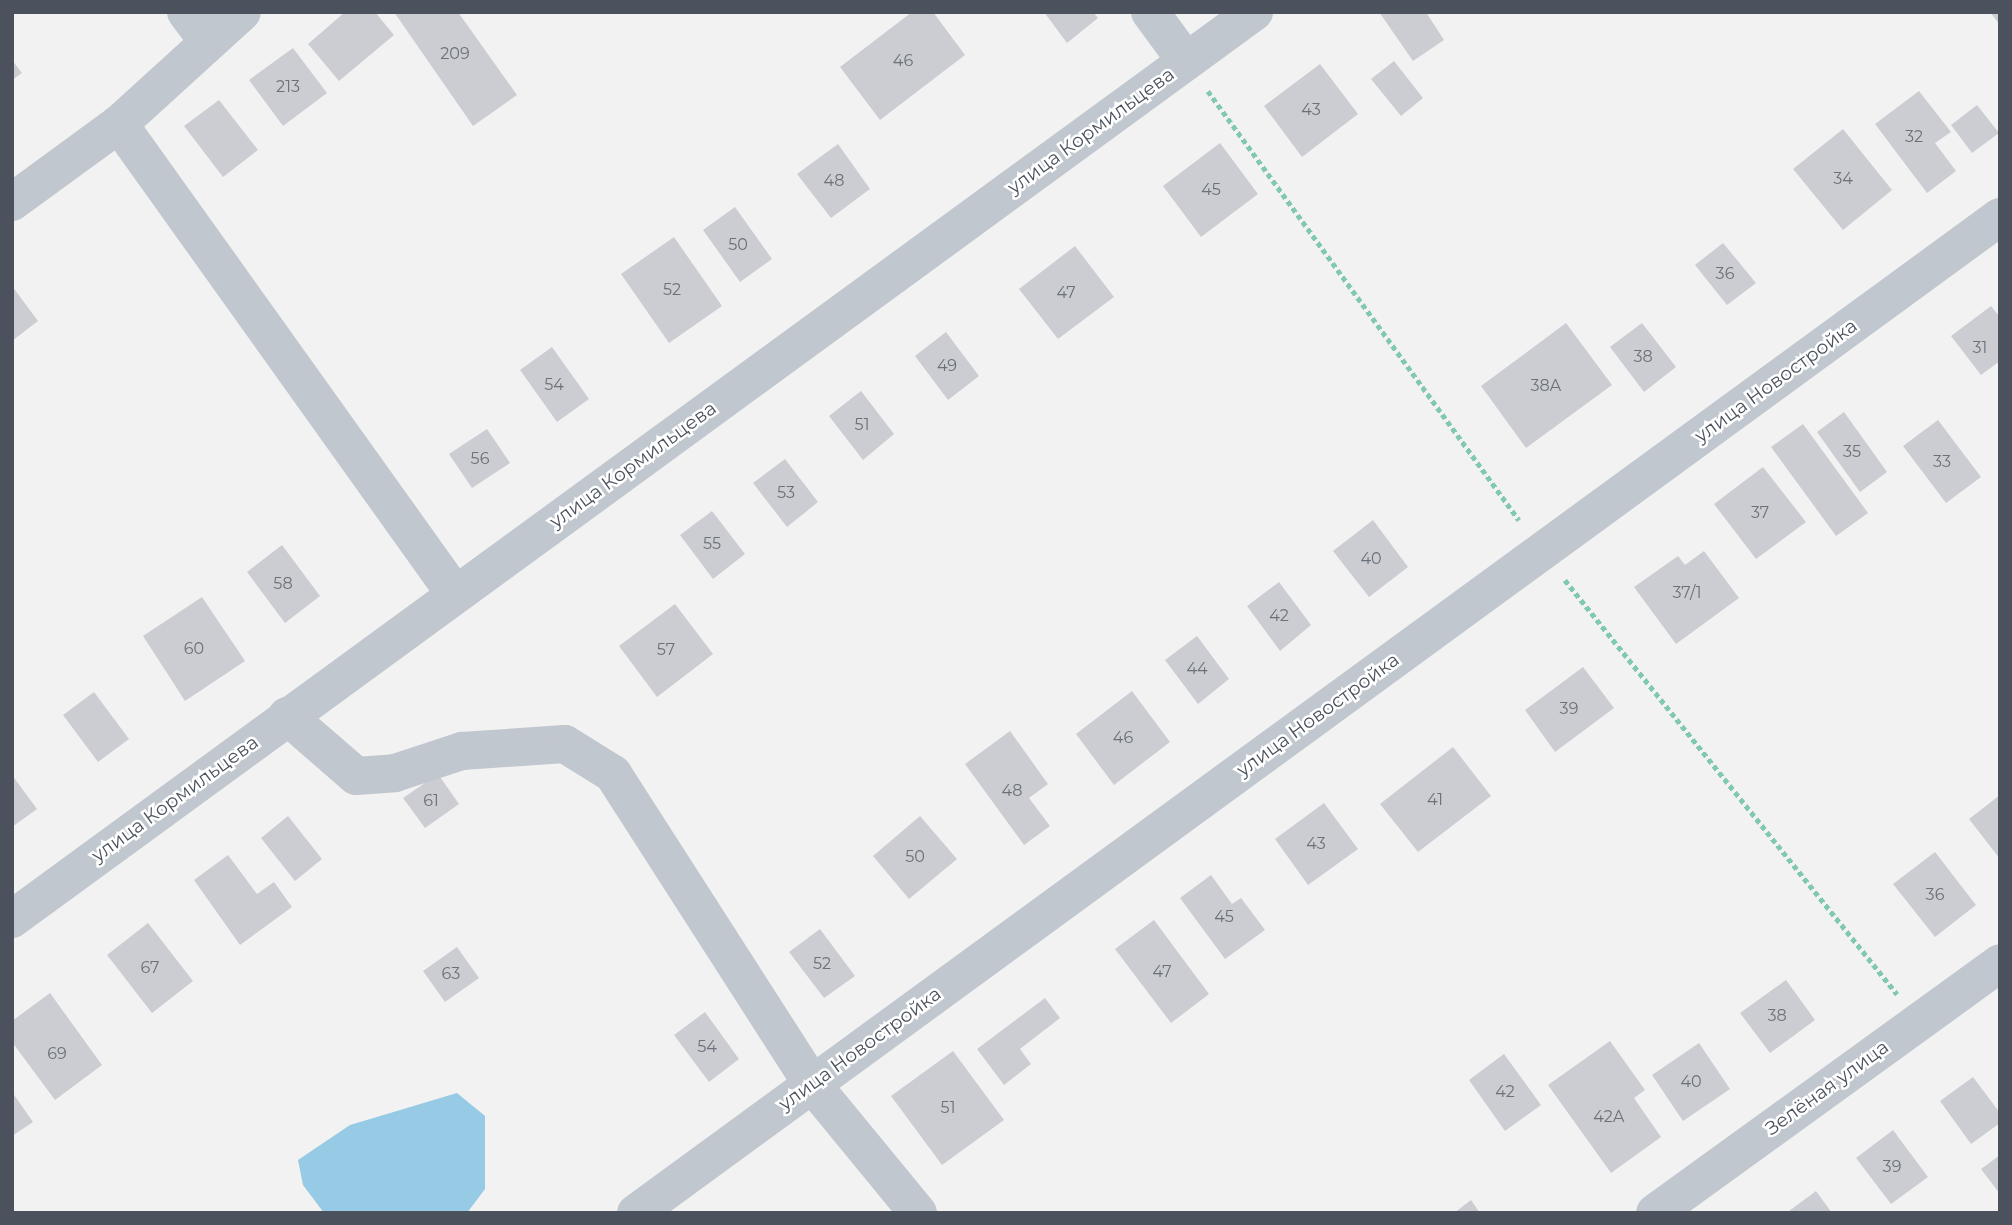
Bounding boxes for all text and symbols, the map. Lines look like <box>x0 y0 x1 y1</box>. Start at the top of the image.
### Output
house number: 209 <box>440 44 470 64</box>
house number: 46 <box>893 51 913 71</box>
street label: улица Кормильцева <box>1003 63 1179 199</box>
house number: 213 <box>276 77 300 97</box>
house number: 43 <box>1301 100 1321 120</box>
house number: 32 <box>1905 127 1923 147</box>
house number: 34 <box>1833 169 1853 189</box>
house number: 48 <box>824 171 844 191</box>
house number: 45 <box>1201 180 1221 200</box>
house number: 50 <box>728 235 748 255</box>
house number: 36 <box>1716 264 1734 284</box>
house number: 52 <box>663 280 681 300</box>
house number: 47 <box>1056 283 1076 303</box>
street label: улица Новостройка <box>1690 314 1862 448</box>
house number: 31 <box>1973 338 1987 358</box>
house number: 38 <box>1633 347 1653 367</box>
house number: 49 <box>937 356 957 376</box>
house number: 54 <box>544 375 564 395</box>
house number: 38А <box>1530 376 1562 396</box>
street label: улица Кормильцева <box>545 397 721 533</box>
house number: 51 <box>855 415 869 435</box>
house number: 35 <box>1843 442 1861 462</box>
house number: 56 <box>471 449 489 469</box>
house number: 33 <box>1933 452 1951 472</box>
house number: 53 <box>777 483 795 503</box>
house number: 37 <box>1751 503 1769 523</box>
house number: 55 <box>703 534 721 554</box>
house number: 40 <box>1360 549 1382 569</box>
house number: 58 <box>273 574 293 594</box>
house number: 37/1 <box>1672 583 1702 603</box>
house number: 42 <box>1269 606 1289 626</box>
house number: 60 <box>184 639 204 659</box>
house number: 57 <box>657 640 675 660</box>
street label: улица Новостройка <box>1232 648 1404 782</box>
house number: 44 <box>1186 659 1208 679</box>
house number: 39 <box>1560 699 1578 719</box>
house number: 46 <box>1113 728 1133 748</box>
street label: улица Кормильцева <box>87 731 263 867</box>
house number: 48 <box>1002 781 1022 801</box>
house number: 41 <box>1427 790 1443 810</box>
house number: 61 <box>423 791 439 811</box>
house number: 43 <box>1306 834 1326 854</box>
house number: 50 <box>905 847 925 867</box>
house number: 36 <box>1926 885 1944 905</box>
house number: 45 <box>1214 907 1234 927</box>
house number: 52 <box>813 954 831 974</box>
house number: 67 <box>140 958 160 978</box>
house number: 47 <box>1152 962 1172 982</box>
house number: 63 <box>442 964 460 984</box>
street label: улица Новостройка <box>774 982 946 1116</box>
house number: 38 <box>1767 1006 1787 1026</box>
street label: Зелёная улица <box>1761 1036 1893 1140</box>
house number: 54 <box>697 1037 717 1057</box>
house number: 69 <box>47 1044 67 1064</box>
house number: 40 <box>1680 1072 1702 1092</box>
house number: 42 <box>1495 1082 1515 1102</box>
house number: 51 <box>941 1098 955 1118</box>
house number: 42А <box>1593 1107 1625 1127</box>
house number: 39 <box>1883 1157 1901 1177</box>

